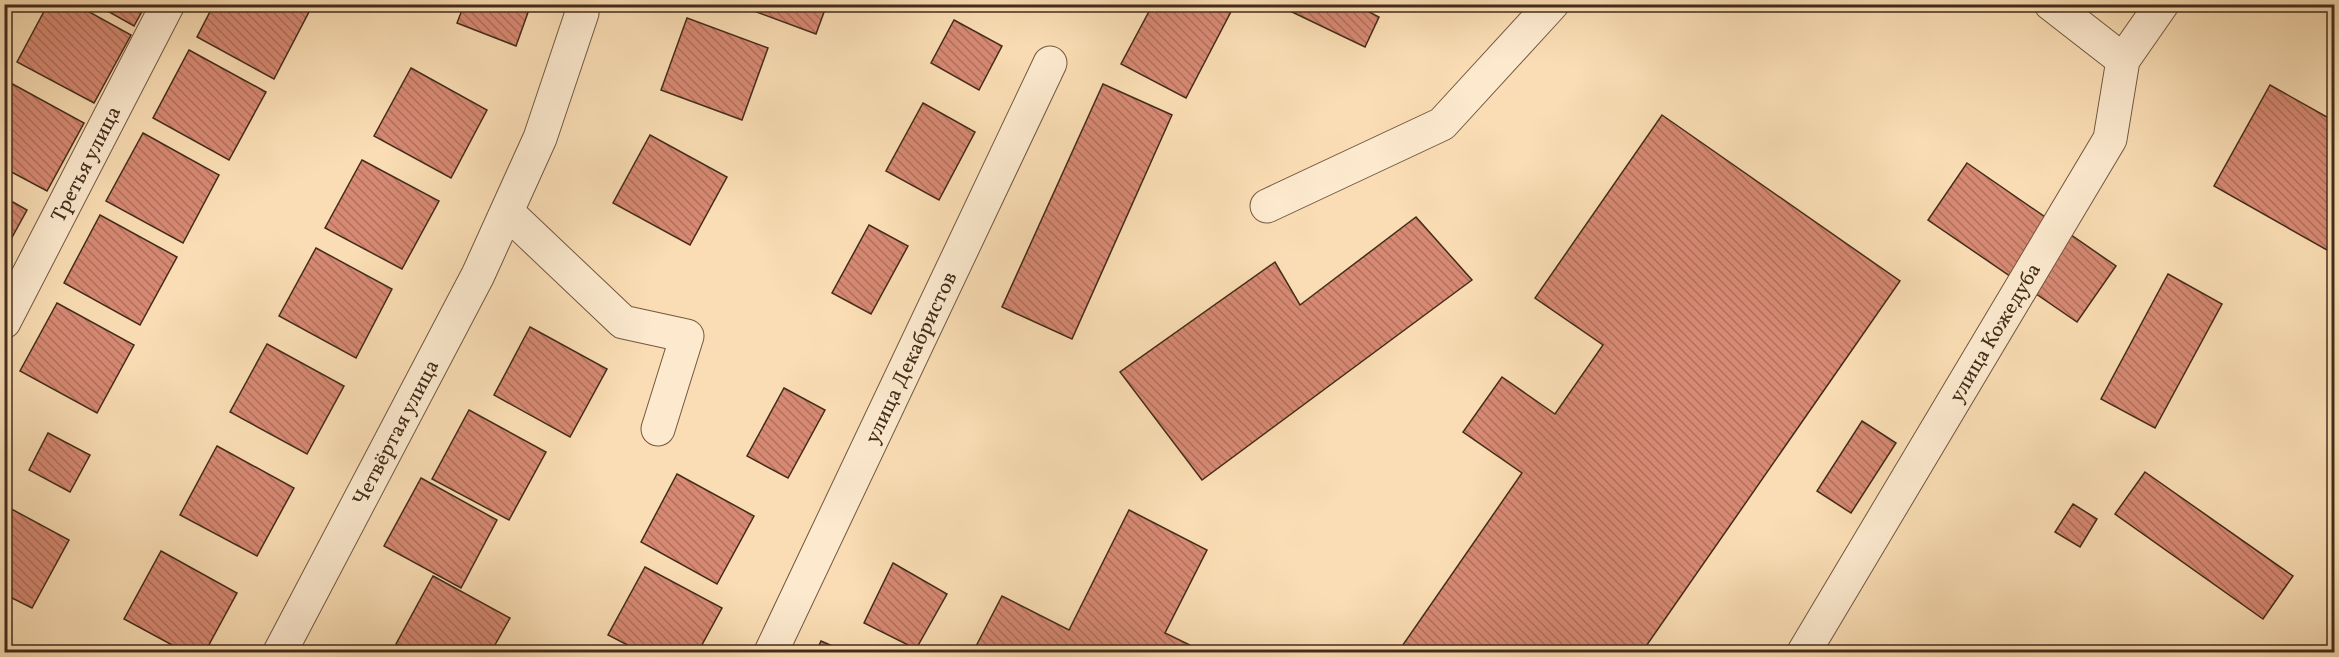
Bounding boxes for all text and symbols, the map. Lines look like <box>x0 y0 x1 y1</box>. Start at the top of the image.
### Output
street label: Третья улица <box>45 101 129 228</box>
street label: улица Кожедуба <box>1943 258 2049 409</box>
street label: улица Декабристов <box>859 267 965 449</box>
street label: Четвёртая улица <box>346 355 447 511</box>

